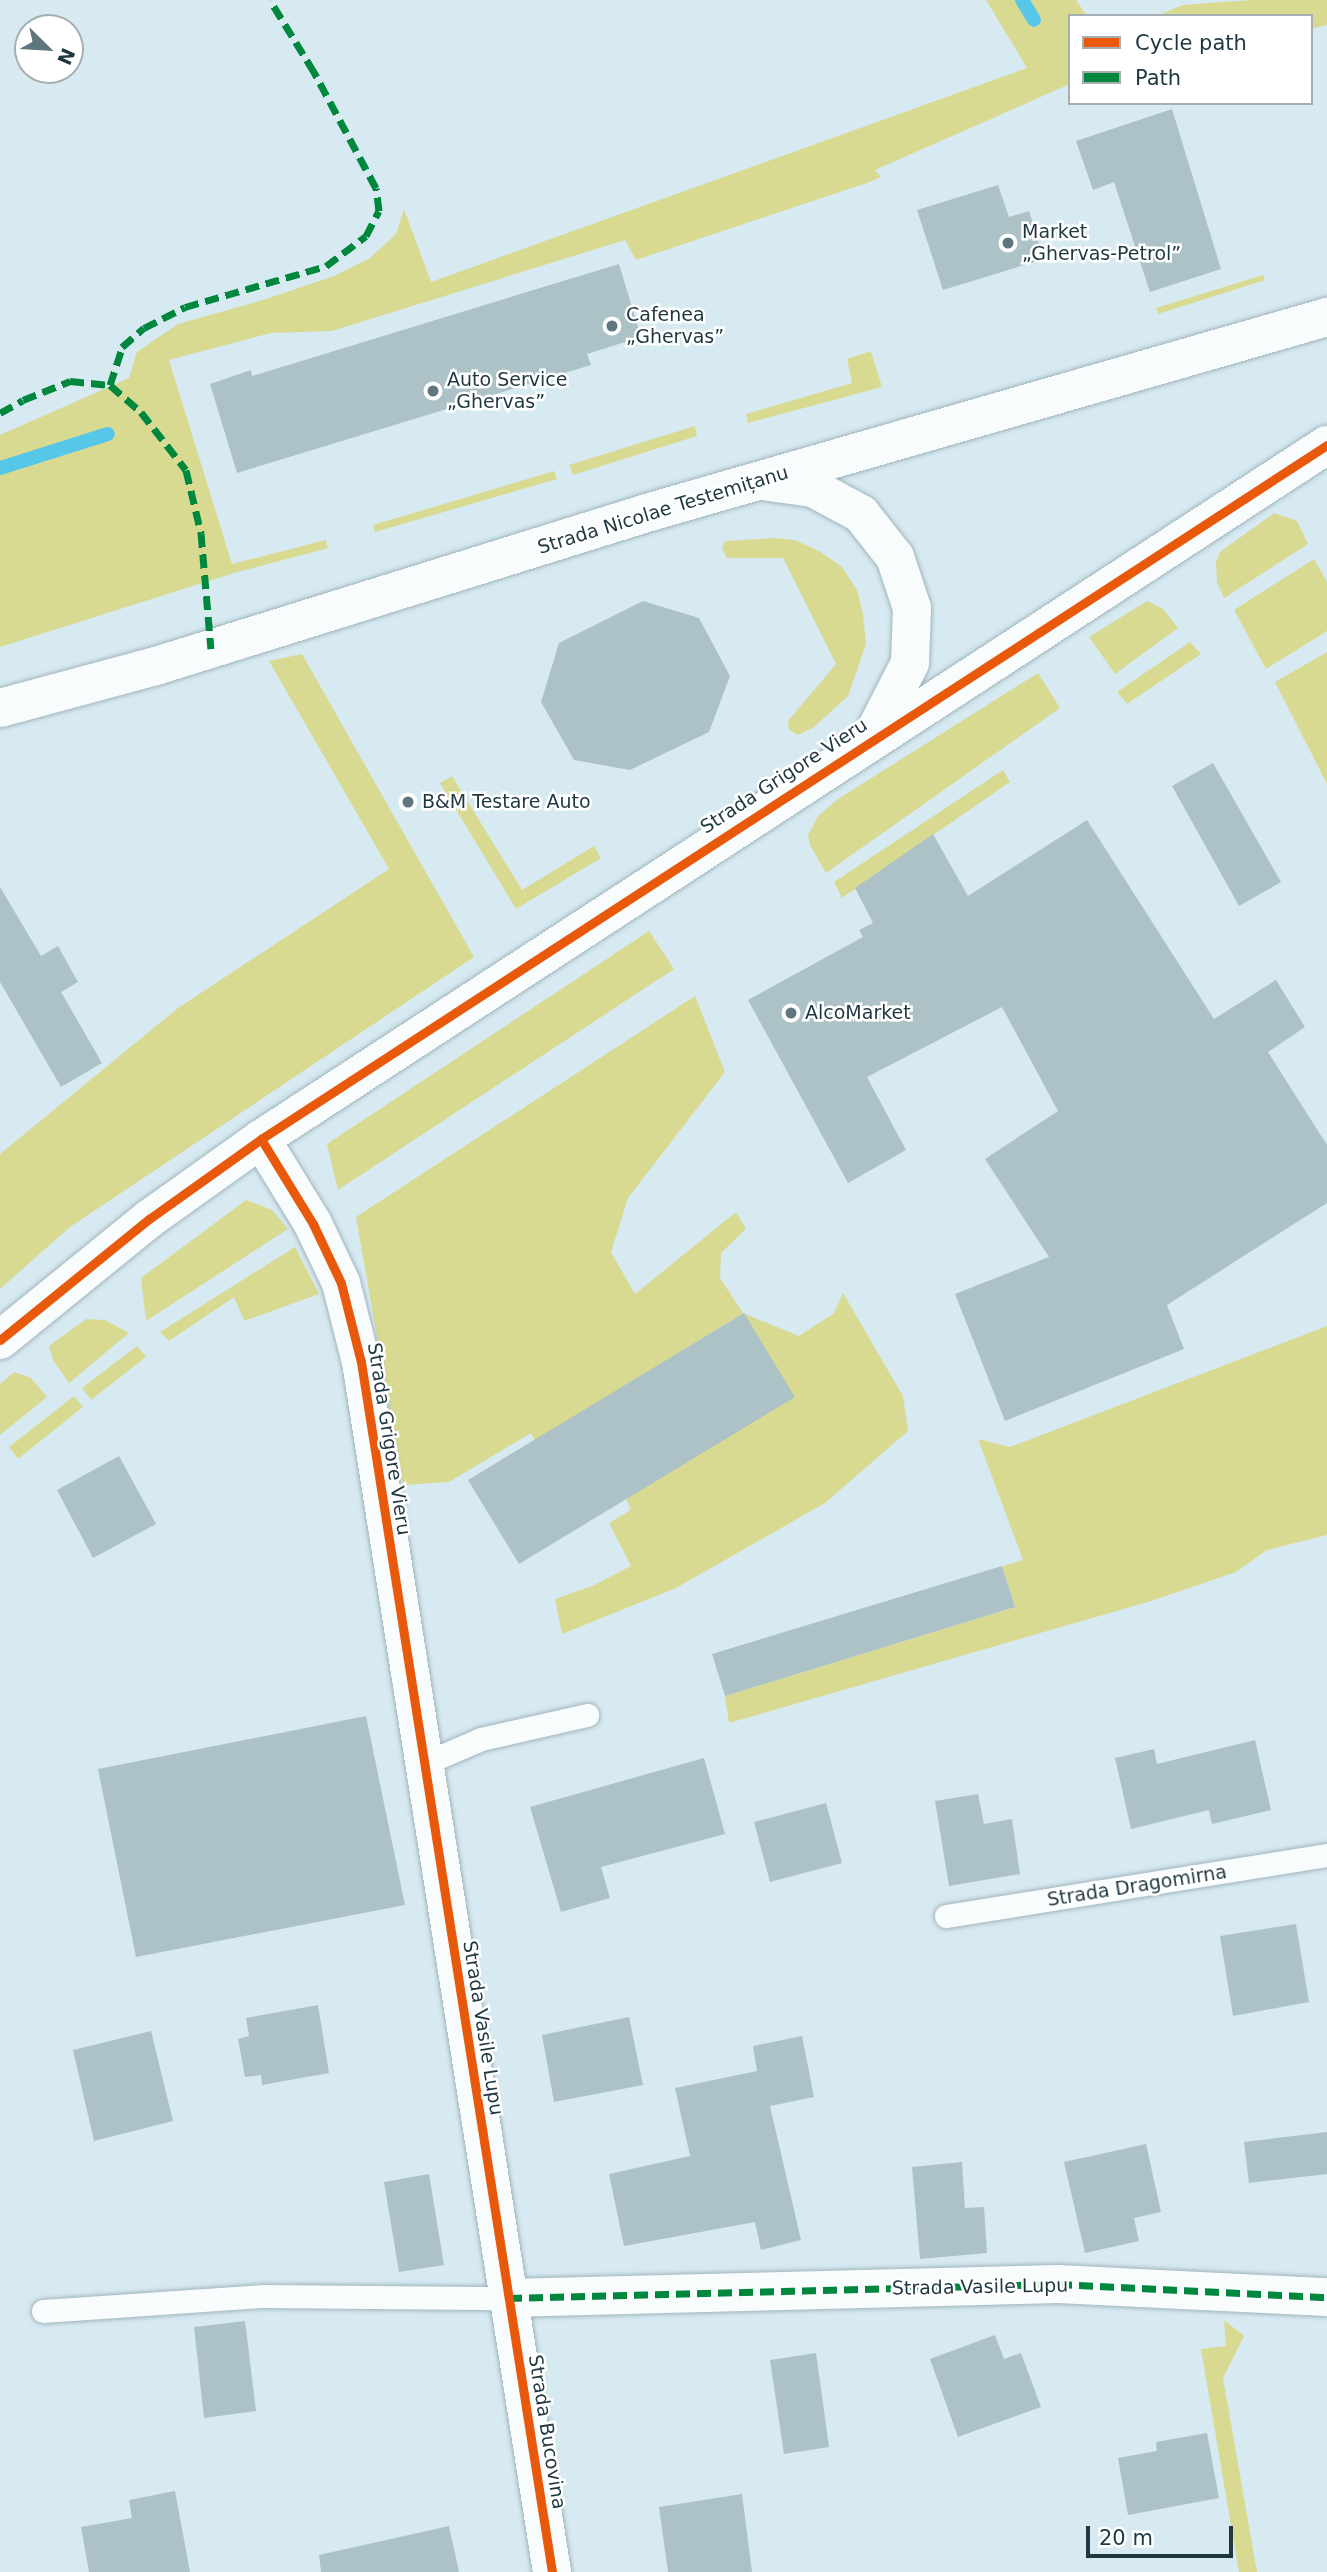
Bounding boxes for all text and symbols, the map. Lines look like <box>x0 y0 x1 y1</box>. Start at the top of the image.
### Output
north arrow <box>14 14 84 84</box>
legend <box>1068 14 1313 105</box>
text: Cycle path <box>1135 31 1247 55</box>
text: N <box>53 45 80 68</box>
text: Path <box>1135 66 1181 90</box>
place label: Market „Ghervas-Petrol” <box>1022 221 1181 265</box>
marker: Market „Ghervas-Petrol” <box>1000 235 1016 251</box>
place label: Cafenea „Ghervas” <box>626 304 724 348</box>
marker: Cafenea „Ghervas” <box>604 318 620 334</box>
place label: Auto Service „Ghervas” <box>447 369 567 413</box>
marker: Auto Service „Ghervas” <box>425 383 441 399</box>
street label: Strada Nicolae Testemițanu <box>535 461 791 559</box>
street label: Strada Grigore Vieru <box>696 713 872 839</box>
place label: B&M Testare Auto <box>422 791 591 813</box>
marker: B&M Testare Auto <box>400 794 416 810</box>
place label: AlcoMarket <box>805 1002 911 1024</box>
marker: AlcoMarket <box>783 1005 799 1021</box>
street label: Strada Grigore Vieru <box>363 1341 415 1537</box>
street label: Strada Dragomirna <box>1046 1861 1228 1911</box>
street label: Strada Vasile Lupu <box>458 1939 508 2117</box>
street label: Strada Vasile Lupu <box>892 2274 1068 2300</box>
street label: Strada Bucovina <box>524 2353 570 2511</box>
scale bar <box>1089 2512 1236 2556</box>
text: 20 m <box>1099 2526 1153 2550</box>

